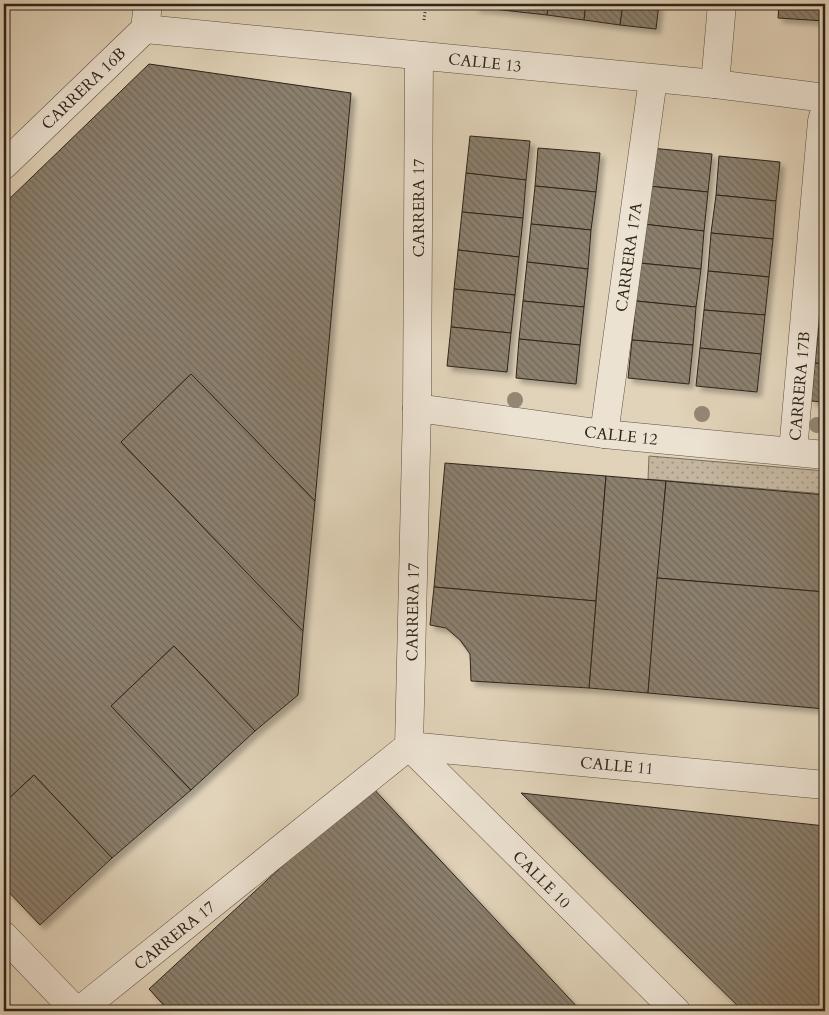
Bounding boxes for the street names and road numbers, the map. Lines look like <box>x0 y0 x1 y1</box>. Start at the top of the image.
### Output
street label: CARRERA 16B <box>37 43 131 135</box>
street label: CALLE 13 <box>447 48 523 78</box>
street label: CARRERA 17 <box>408 159 430 257</box>
street label: CARRERA 17A <box>610 200 648 313</box>
street label: CARRERA 17B <box>784 330 816 442</box>
street label: CALLE 12 <box>583 421 659 451</box>
street label: CARRERA 17 <box>401 562 425 662</box>
street label: CALLE 11 <box>579 752 655 780</box>
street label: CALLE 10 <box>508 846 575 913</box>
street label: CARRERA 17 <box>129 896 220 975</box>

